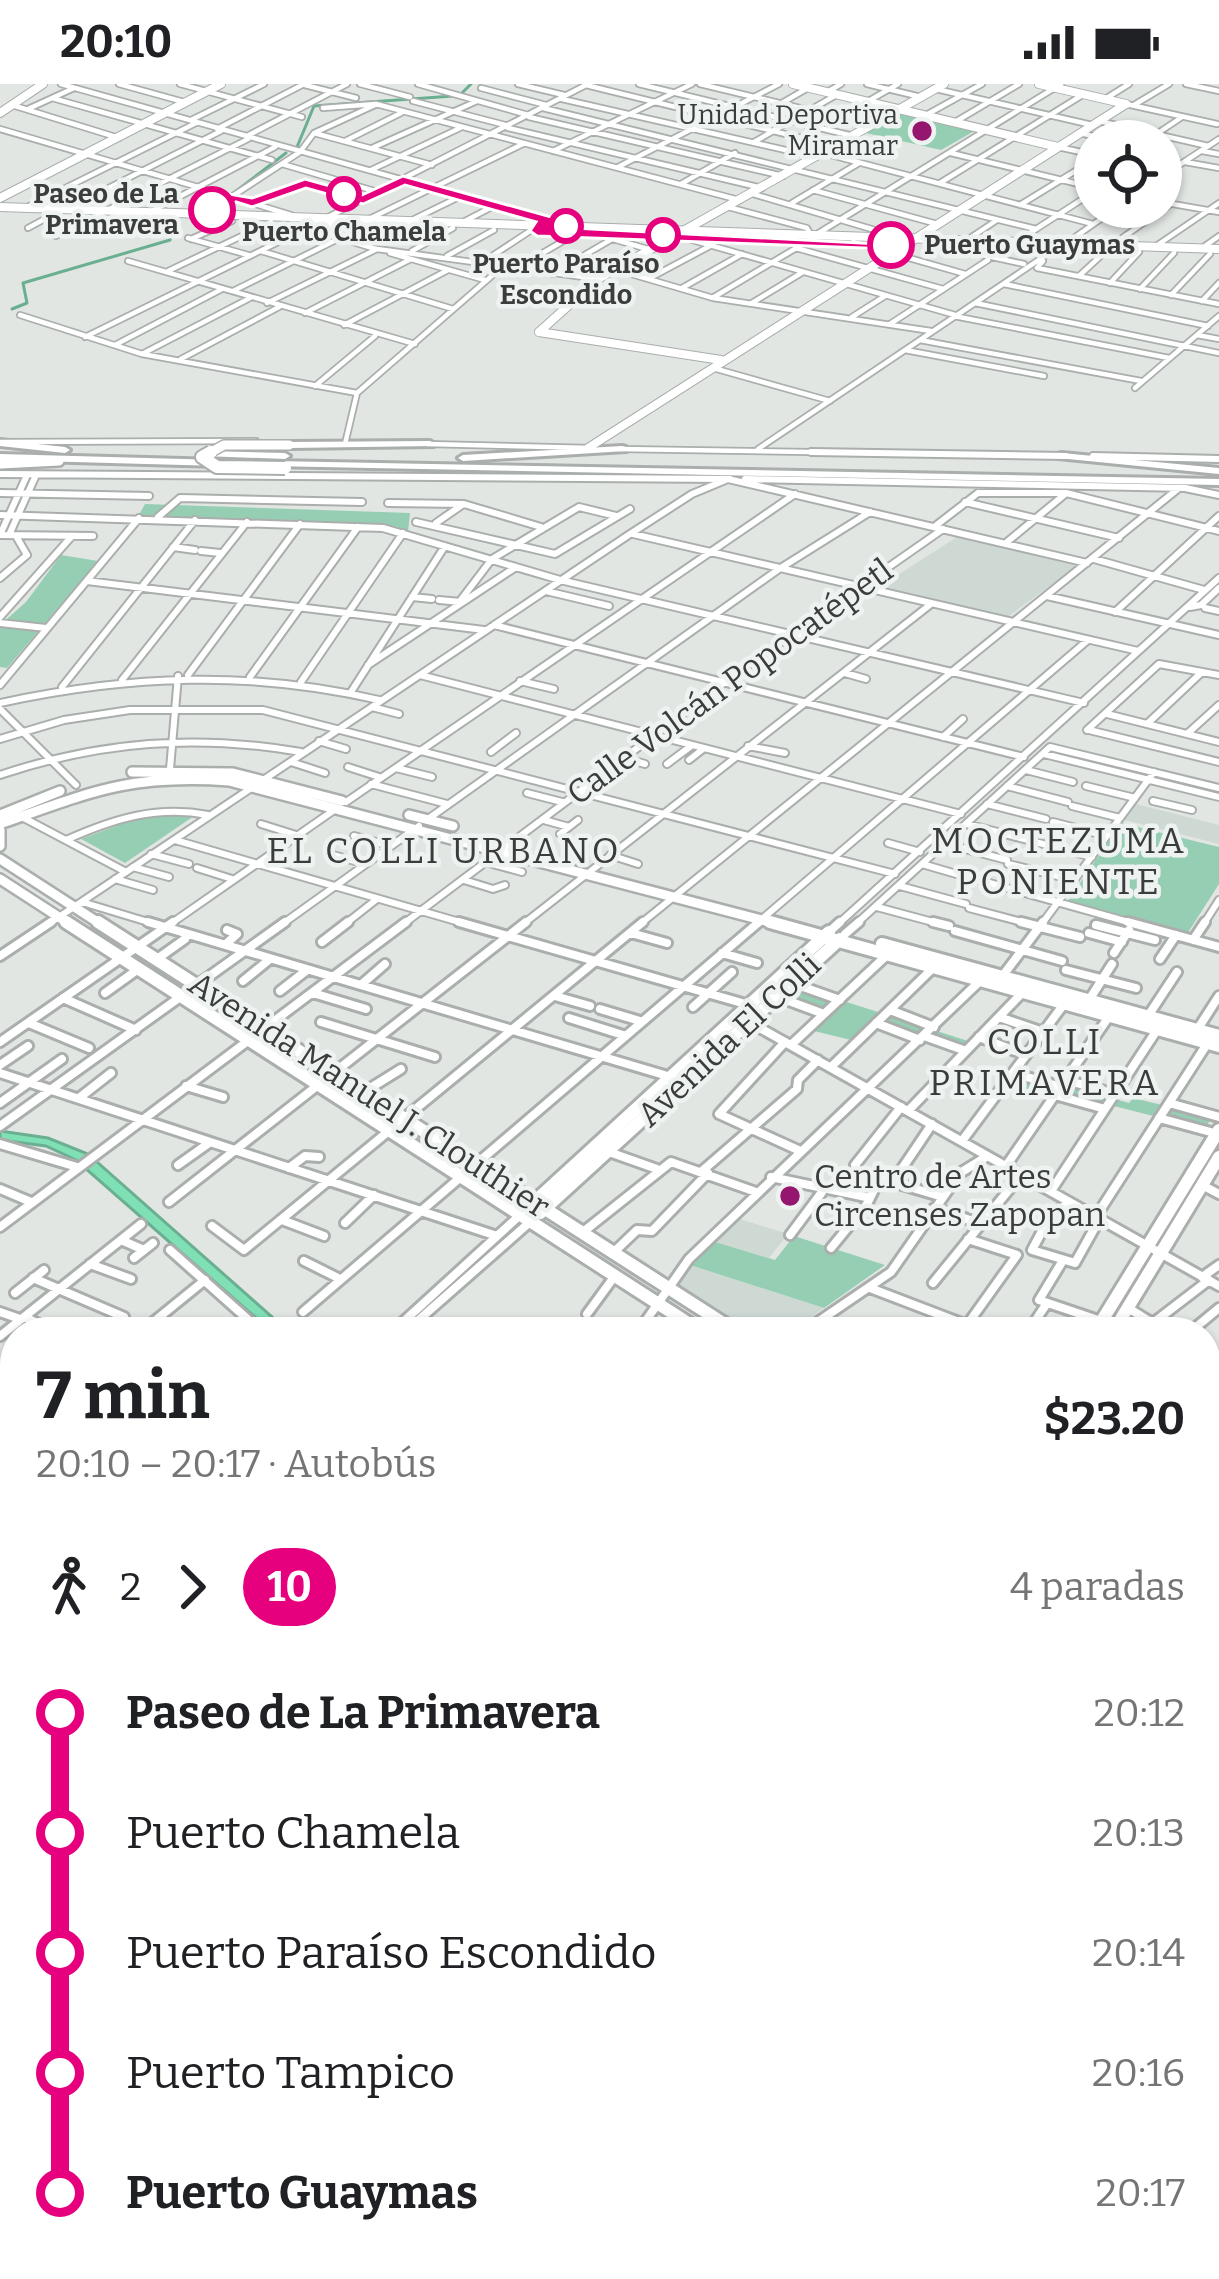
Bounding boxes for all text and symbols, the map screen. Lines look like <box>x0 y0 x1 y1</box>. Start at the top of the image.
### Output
text: 20:10 <box>60 15 172 69</box>
place label: Unidad Deportiva Miramar <box>678 99 898 162</box>
marker: Unidad Deportiva Miramar <box>909 118 935 144</box>
map controls <box>1074 120 1182 228</box>
button: locate <box>1074 120 1182 228</box>
place label: Paseo de La Primavera <box>33 178 179 241</box>
marker: Puerto Chamela <box>328 178 360 210</box>
marker: Paseo de La Primavera <box>190 188 234 232</box>
marker: Puerto Paraíso Escondido <box>550 210 582 242</box>
place label: Puerto Chamela <box>242 216 446 248</box>
unlabelled marker <box>647 219 679 251</box>
marker: Puerto Guaymas <box>869 223 913 267</box>
place label: Puerto Guaymas <box>924 229 1135 261</box>
place label: Puerto Paraíso Escondido <box>472 248 660 311</box>
street label: Calle Volcán Popocatépetl <box>559 550 901 814</box>
district label: MOCTEZUMA PONIENTE <box>931 819 1187 904</box>
district label: EL COLLI URBANO <box>266 829 622 873</box>
street label: Avenida El Colli <box>629 945 829 1135</box>
street label: Avenida Manuel J. Clouthier <box>181 963 557 1227</box>
district label: COLLI PRIMAVERA <box>929 1020 1161 1105</box>
place label: Centro de Artes Circenses Zapopan <box>814 1157 1105 1235</box>
marker: Centro de Artes Circenses Zapopan <box>777 1183 803 1209</box>
text: 7 min <box>36 1356 210 1435</box>
text: $23.20 <box>1044 1392 1185 1446</box>
text: 20:10 – 20:17 · Autobús <box>36 1441 436 1487</box>
icon: walk <box>36 1554 102 1620</box>
icon: forward <box>159 1554 225 1620</box>
text: 10 <box>267 1562 312 1612</box>
text: 2 <box>120 1564 141 1610</box>
text: 4 paradas <box>1010 1564 1185 1610</box>
text: Paseo de La Primavera <box>126 1686 600 1740</box>
text: 20:12 <box>1094 1690 1185 1736</box>
text: Puerto Chamela <box>126 1806 460 1860</box>
text: 20:13 <box>1092 1810 1185 1856</box>
text: Puerto Paraíso Escondido <box>126 1926 656 1980</box>
text: 20:14 <box>1092 1930 1185 1976</box>
text: Puerto Tampico <box>126 2046 455 2100</box>
text: 20:16 <box>1092 2050 1185 2096</box>
text: Puerto Guaymas <box>126 2166 478 2220</box>
text: 20:17 <box>1096 2170 1185 2216</box>

